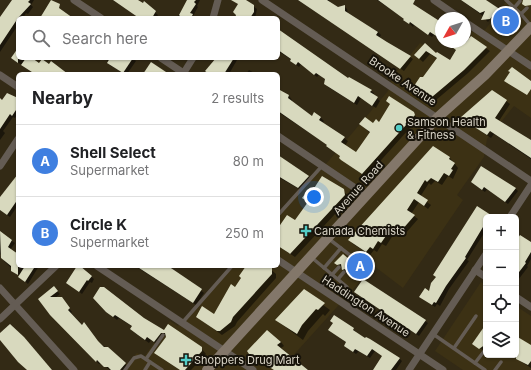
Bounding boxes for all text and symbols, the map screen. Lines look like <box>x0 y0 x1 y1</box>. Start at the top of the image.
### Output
pin: B <box>493 6 519 36</box>
north arrow <box>435 12 471 48</box>
search box <box>16 16 280 60</box>
icon: search <box>30 27 52 49</box>
text: Search here <box>62 29 148 48</box>
street label: Brooke Avenue <box>367 53 439 109</box>
text: Nearby <box>32 88 93 108</box>
text: 2 results <box>211 90 264 106</box>
place label: Samson Health & Fitness <box>407 115 486 142</box>
marker: Samson Health & Fitness <box>394 123 404 133</box>
text: Shell Select <box>70 143 156 162</box>
text: A <box>40 153 50 169</box>
text: 80 m <box>233 153 264 169</box>
street label: Avenue Road <box>330 158 386 218</box>
text: Supermarket <box>70 162 149 178</box>
your location <box>304 187 324 207</box>
map controls <box>483 214 519 358</box>
button: + <box>483 214 519 250</box>
text: Circle K <box>70 215 127 234</box>
place label: Canada Chemists <box>314 224 405 238</box>
text: B <box>41 225 49 241</box>
text: 250 m <box>225 225 264 241</box>
marker: Canada Chemists <box>301 226 311 236</box>
text: Supermarket <box>70 234 149 250</box>
button: − <box>483 250 519 286</box>
pin: A <box>347 251 373 281</box>
street label: Haddington Avenue <box>319 272 413 340</box>
button: locate <box>483 286 519 322</box>
button: layers <box>483 322 519 358</box>
place label: Shoppers Drug Mart <box>194 353 300 367</box>
marker: Shoppers Drug Mart <box>181 355 191 365</box>

